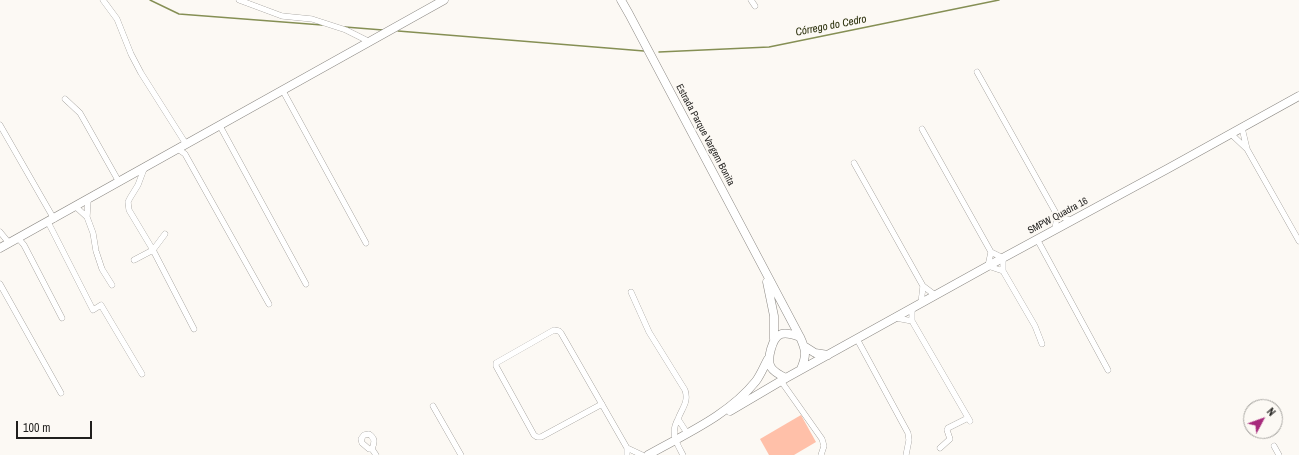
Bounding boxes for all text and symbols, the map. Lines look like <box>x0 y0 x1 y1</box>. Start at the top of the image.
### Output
water label: Córrego do Cedro <box>794 13 868 39</box>
street label: Estrada Parque Vargem Bonita <box>673 82 737 188</box>
street label: SMPW Quadra 16 <box>1026 195 1090 237</box>
north arrow <box>1243 399 1283 439</box>
text: N <box>1264 405 1279 419</box>
scale bar <box>18 413 94 439</box>
text: 100 m <box>23 420 50 436</box>

